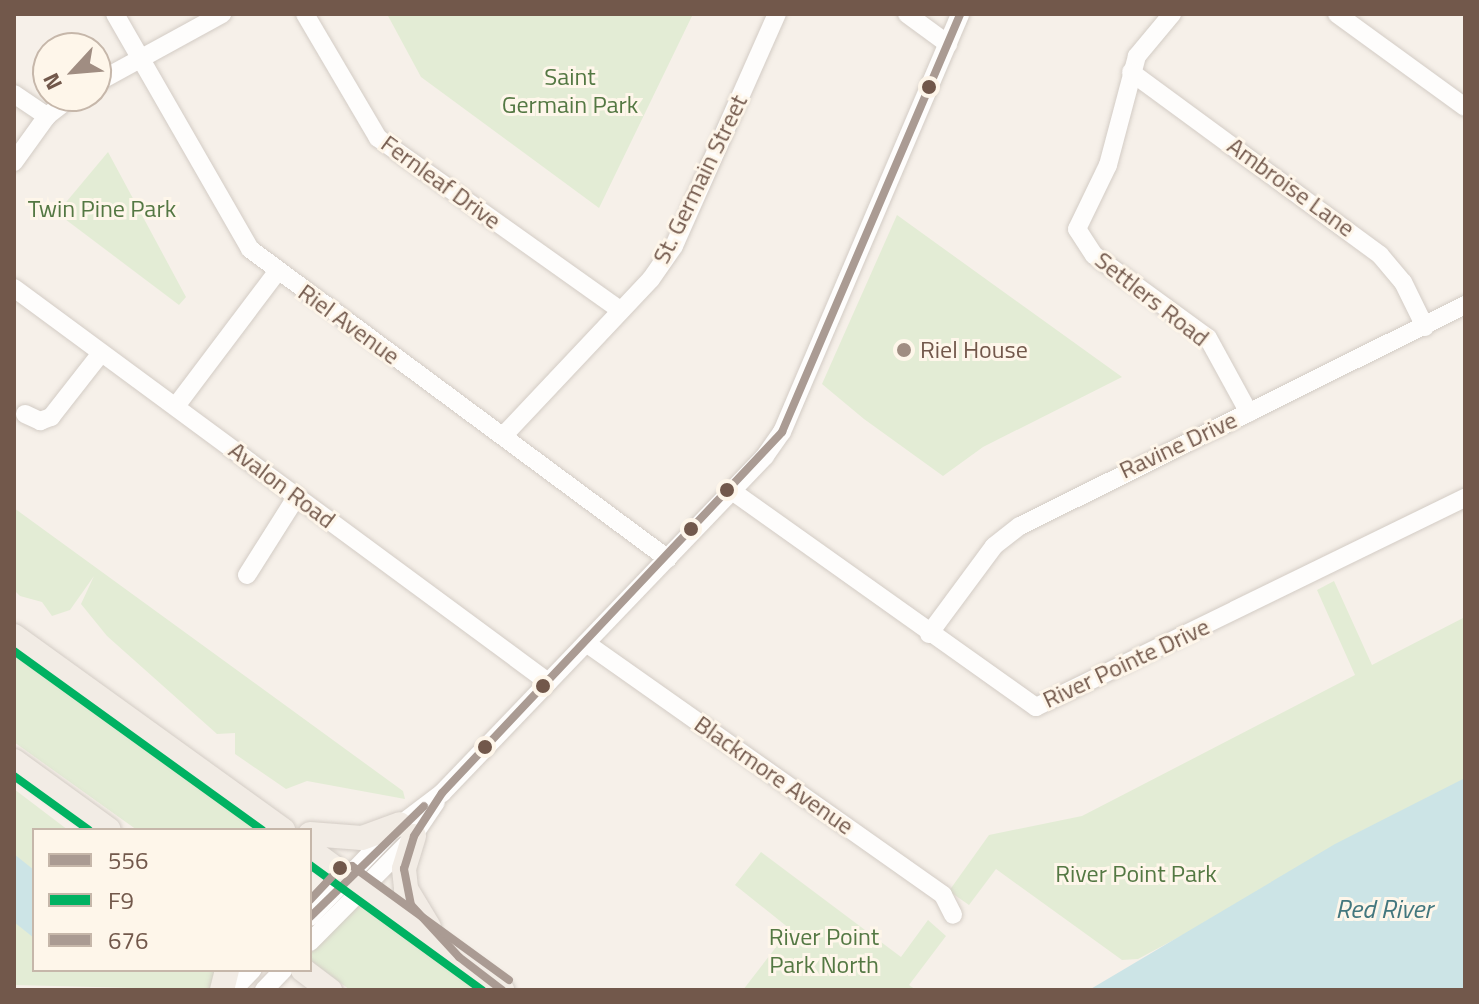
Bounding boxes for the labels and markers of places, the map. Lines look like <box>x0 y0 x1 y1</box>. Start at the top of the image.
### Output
unlabelled marker <box>921 79 937 95</box>
place label: Riel House <box>920 336 1028 364</box>
marker: Riel House <box>895 341 913 359</box>
unlabelled marker <box>719 482 735 498</box>
unlabelled marker <box>683 521 699 537</box>
unlabelled marker <box>535 678 551 694</box>
unlabelled marker <box>477 739 493 755</box>
unlabelled marker <box>332 860 348 876</box>

